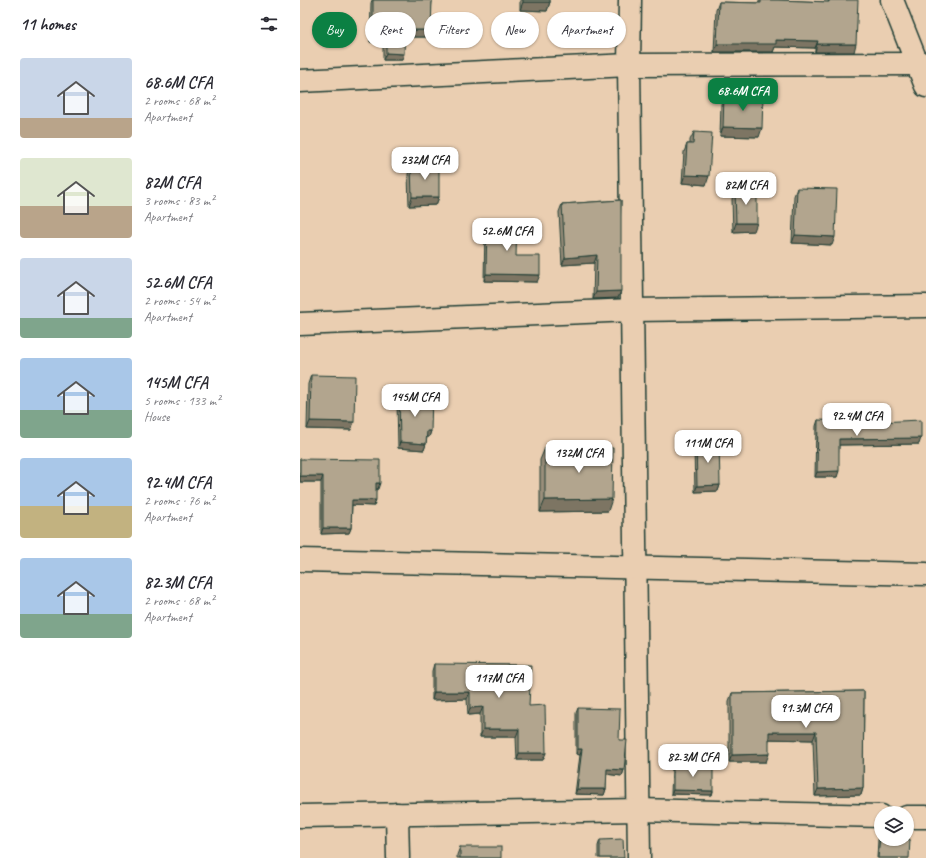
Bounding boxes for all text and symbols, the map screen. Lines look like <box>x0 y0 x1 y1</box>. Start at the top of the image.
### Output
chip: Buy <box>312 12 357 48</box>
chip: Rent <box>365 12 416 48</box>
chip: Filters <box>424 12 483 48</box>
chip: New <box>491 12 539 48</box>
chip: Apartment <box>547 12 626 48</box>
icon: filters <box>258 13 280 35</box>
text: 11 homes <box>20 14 76 35</box>
text: 68.6M CFA <box>144 72 212 93</box>
icon: home <box>52 74 100 122</box>
pin: 68.6M CFA <box>697 78 789 112</box>
text: 68.6M CFA <box>717 83 769 99</box>
text: 2 rooms · 68 m² <box>144 93 214 109</box>
text: Apartment <box>144 109 192 125</box>
pin: 232M CFA <box>384 147 466 181</box>
text: 232M CFA <box>401 152 449 168</box>
text: 82M CFA <box>144 172 200 193</box>
pin: 82M CFA <box>709 172 783 206</box>
icon: home <box>52 174 100 222</box>
text: 82M CFA <box>724 177 768 193</box>
text: 3 rooms · 83 m² <box>144 193 214 209</box>
text: Apartment <box>144 209 192 225</box>
pin: 52.6M CFA <box>461 218 553 252</box>
text: 52.6M CFA <box>481 223 533 239</box>
text: 52.6M CFA <box>144 272 212 293</box>
icon: home <box>52 274 100 322</box>
text: 2 rooms · 54 m² <box>144 293 214 309</box>
text: Apartment <box>144 309 192 325</box>
text: 145M CFA <box>144 372 208 393</box>
icon: home <box>52 374 100 422</box>
pin: 145M CFA <box>374 384 456 418</box>
text: 145M CFA <box>391 389 439 405</box>
text: 5 rooms · 133 m² <box>144 393 220 409</box>
pin: 92.4M CFA <box>811 403 903 437</box>
text: 92.4M CFA <box>831 408 883 424</box>
text: House <box>144 409 169 425</box>
pin: 111M CFA <box>667 430 749 464</box>
text: 111M CFA <box>684 435 732 451</box>
pin: 132M CFA <box>538 440 620 474</box>
text: 132M CFA <box>555 445 603 461</box>
text: 92.4M CFA <box>144 472 211 493</box>
icon: home <box>52 474 100 522</box>
text: 2 rooms · 76 m² <box>144 493 214 509</box>
text: Apartment <box>144 509 192 525</box>
text: 82.3M CFA <box>144 572 211 593</box>
icon: home <box>52 574 100 622</box>
text: 2 rooms · 68 m² <box>144 593 214 609</box>
text: Apartment <box>144 609 192 625</box>
pin: 117M CFA <box>458 665 540 699</box>
text: 117M CFA <box>475 670 523 686</box>
pin: 91.3M CFA <box>760 695 852 729</box>
text: 91.3M CFA <box>780 700 832 716</box>
pin: 82.3M CFA <box>647 744 739 778</box>
text: 82.3M CFA <box>667 749 719 765</box>
map controls <box>874 806 914 846</box>
button: layers <box>874 806 914 846</box>

